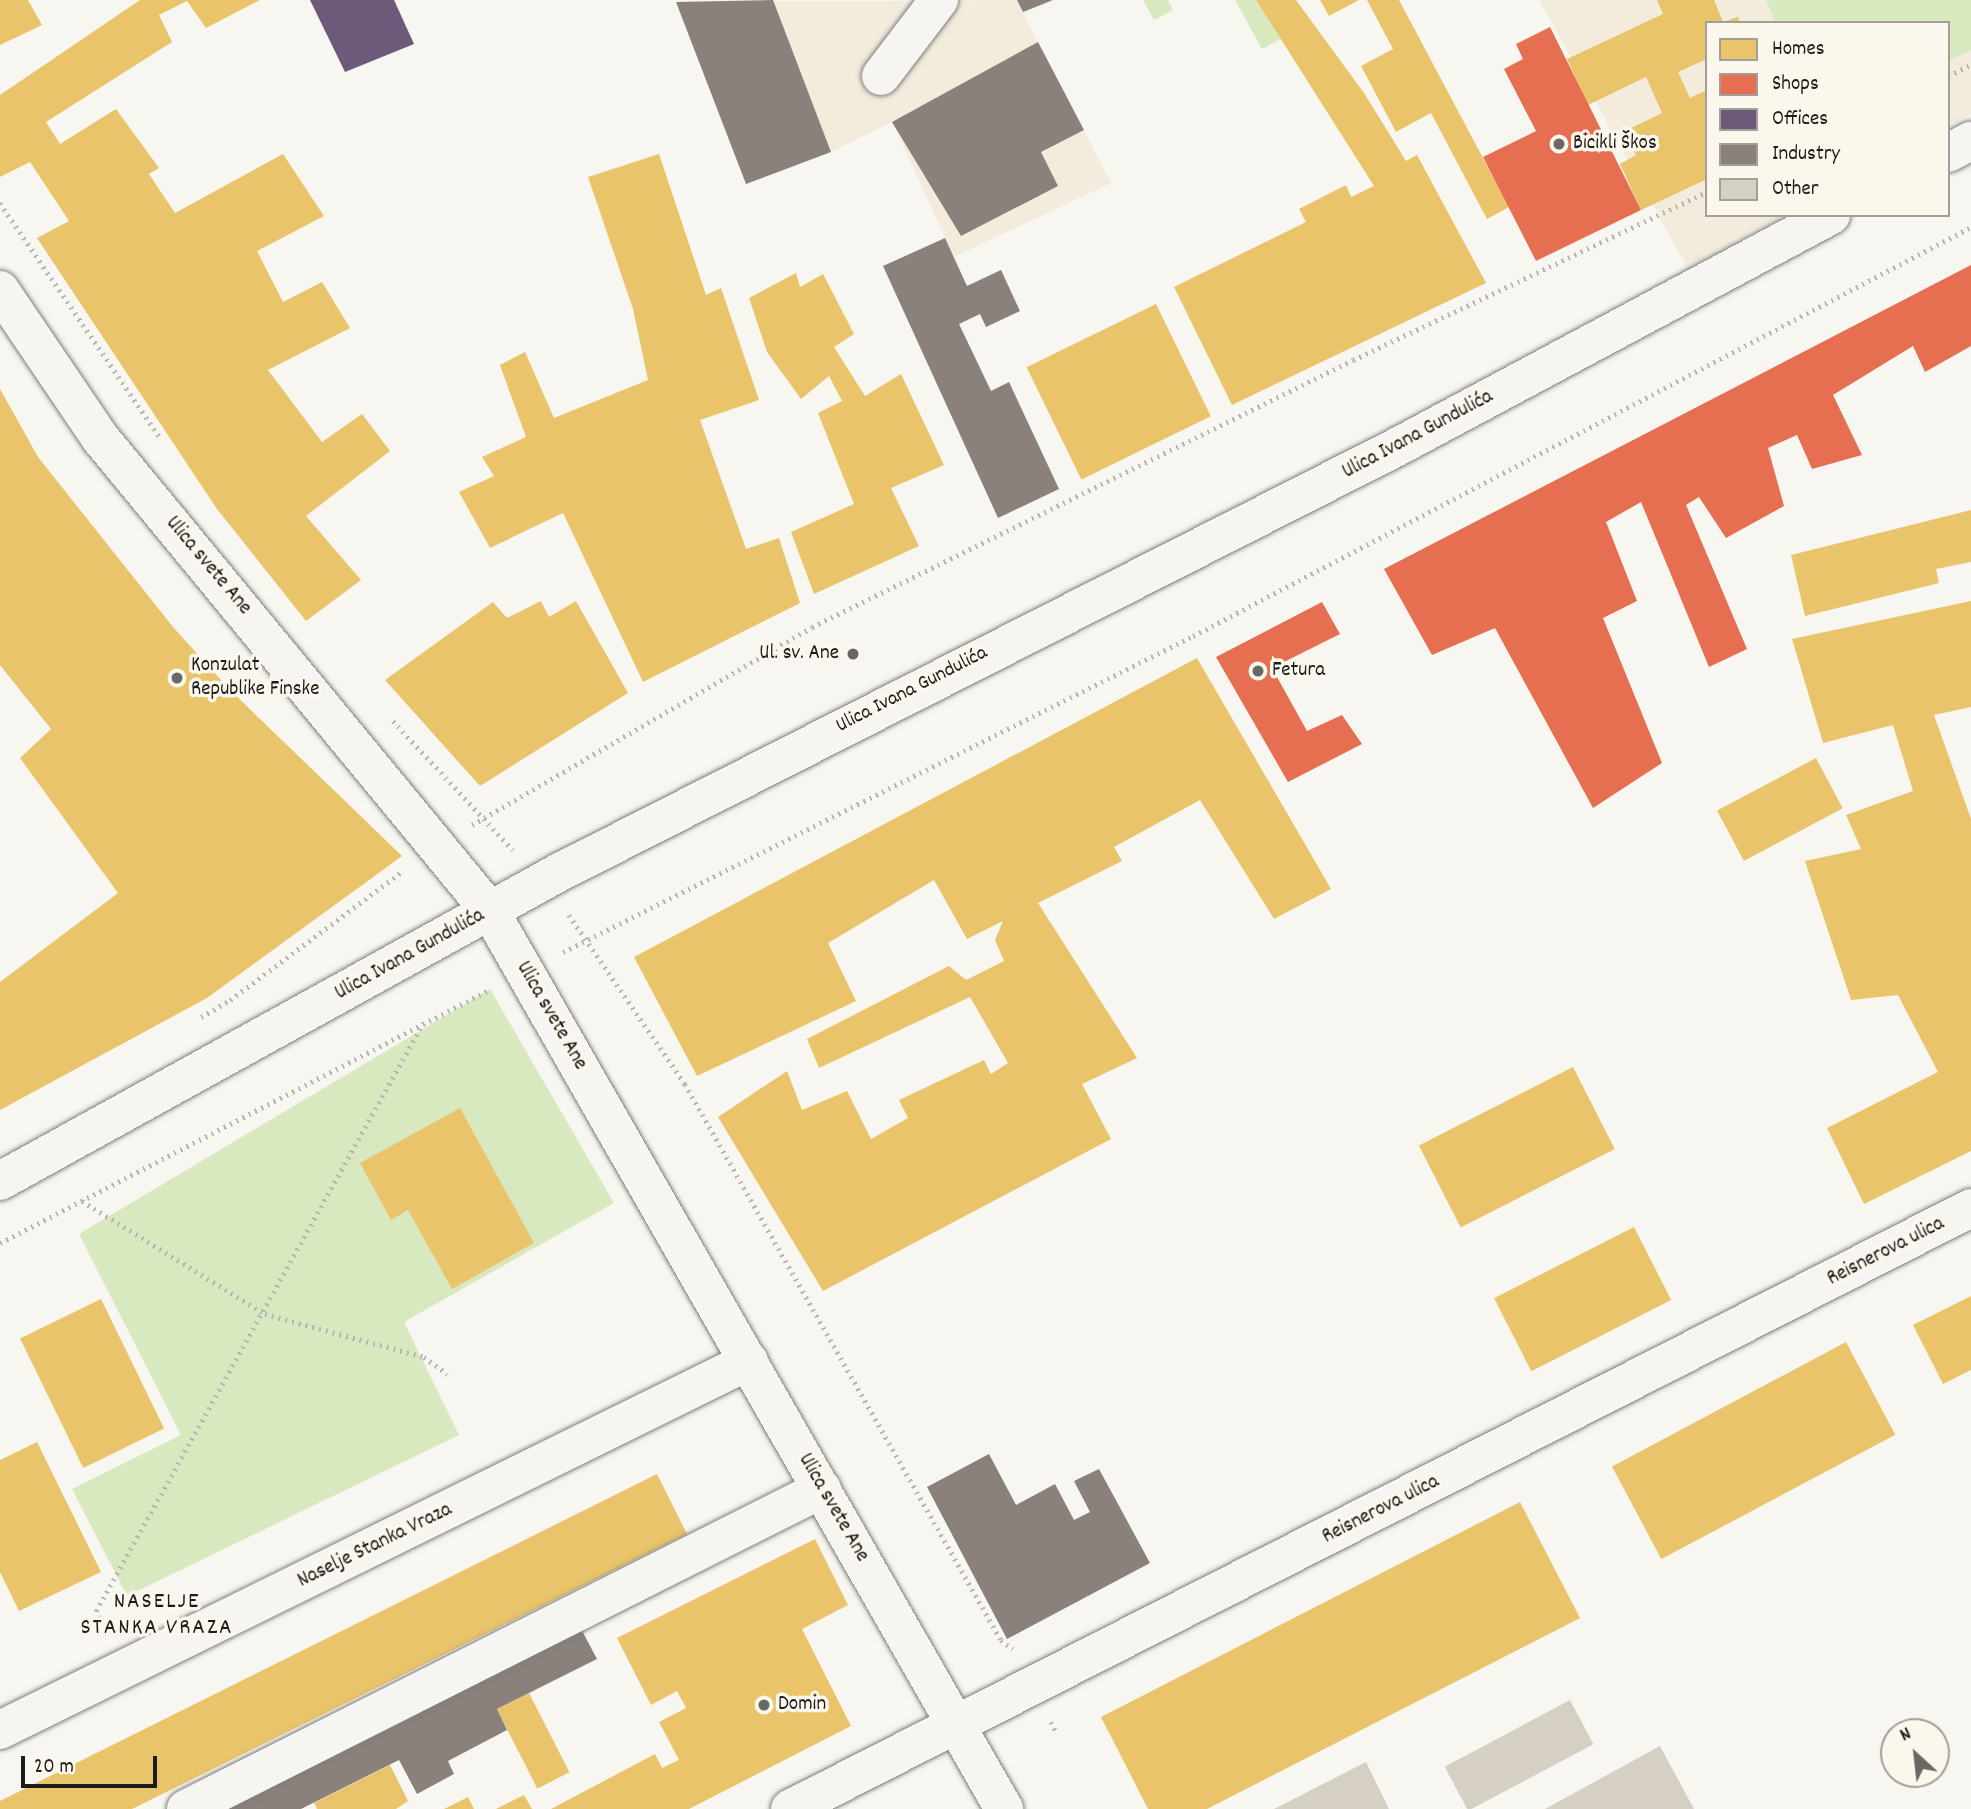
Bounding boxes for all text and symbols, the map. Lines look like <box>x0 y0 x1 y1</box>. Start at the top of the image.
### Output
legend <box>1705 21 1950 217</box>
text: Homes <box>1772 35 1825 65</box>
text: Shops <box>1772 70 1819 100</box>
text: Offices <box>1772 105 1828 135</box>
place label: Bicikli Škos <box>1573 131 1657 157</box>
marker: Bicikli Škos <box>1551 136 1567 152</box>
text: Industry <box>1772 140 1840 170</box>
text: Other <box>1772 175 1818 205</box>
street label: Ulica Ivana Gundulića <box>1338 385 1498 485</box>
street label: Ulica svete Ane <box>159 512 257 620</box>
place label: Ul. sv. Ane <box>759 641 839 667</box>
street label: Ulica Ivana Gundulića <box>832 641 992 739</box>
marker: Ul. sv. Ane <box>845 646 861 662</box>
place label: Konzulat Republike Finske <box>191 653 319 703</box>
place label: Fetura <box>1272 658 1325 684</box>
marker: Fetura <box>1250 663 1266 679</box>
marker: Konzulat Republike Finske <box>169 670 185 686</box>
street label: Ulica Ivana Gundulića <box>331 904 489 1006</box>
street label: Ulica svete Ane <box>510 957 592 1075</box>
street label: Reisnerova ulica <box>1823 1212 1949 1292</box>
street label: Ulica svete Ane <box>792 1449 874 1567</box>
street label: Reisnerova ulica <box>1318 1470 1444 1550</box>
street label: Naselje Stanka Vraza <box>294 1498 456 1594</box>
district label: NASELJE STANKA VRAZA <box>82 1589 232 1643</box>
place label: Domin <box>778 1692 826 1718</box>
marker: Domin <box>756 1697 772 1713</box>
north arrow <box>1880 1718 1950 1788</box>
text: N <box>1896 1721 1916 1750</box>
scale bar <box>24 1742 161 1786</box>
text: 20 m <box>34 1753 74 1783</box>

